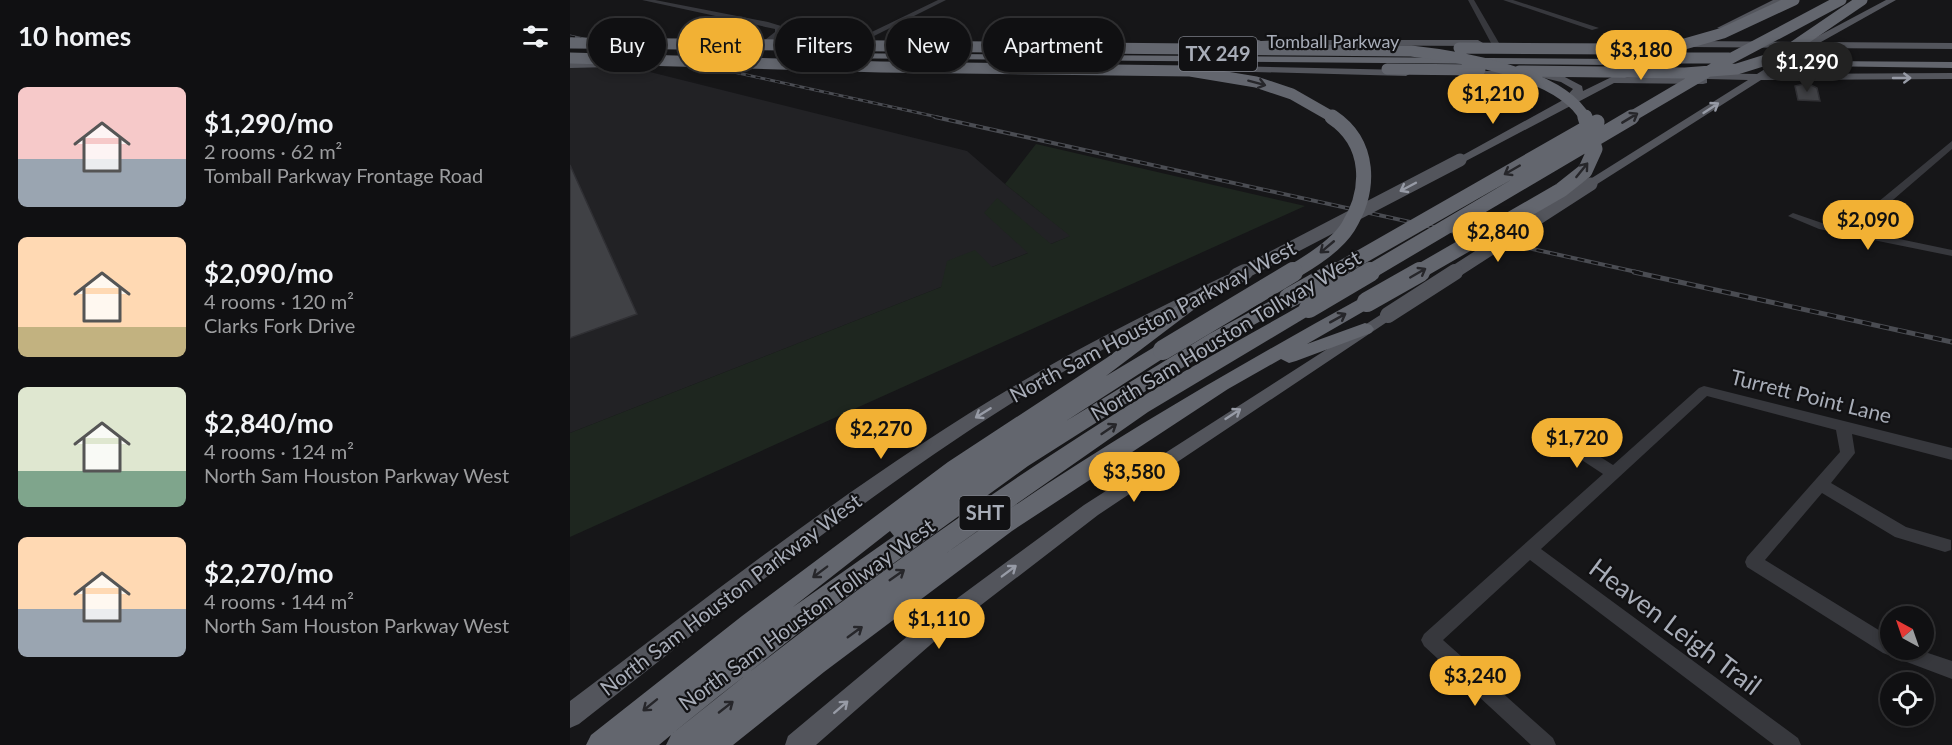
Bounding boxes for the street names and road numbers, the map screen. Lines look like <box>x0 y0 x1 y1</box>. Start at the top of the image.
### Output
street label: Tomball Parkway <box>1267 30 1400 52</box>
road number: TX 249 <box>1179 37 1257 71</box>
street label: North Sam Houston Parkway West <box>1005 234 1300 407</box>
street label: North Sam Houston Tollway West <box>1086 244 1365 425</box>
street label: Turrett Point Lane <box>1728 363 1894 428</box>
street label: North Sam Houston Parkway West <box>595 487 866 700</box>
road number: SHT <box>960 496 1010 530</box>
street label: North Sam Houston Tollway West <box>673 512 939 715</box>
street label: Heaven Leigh Trail <box>1583 551 1768 701</box>

